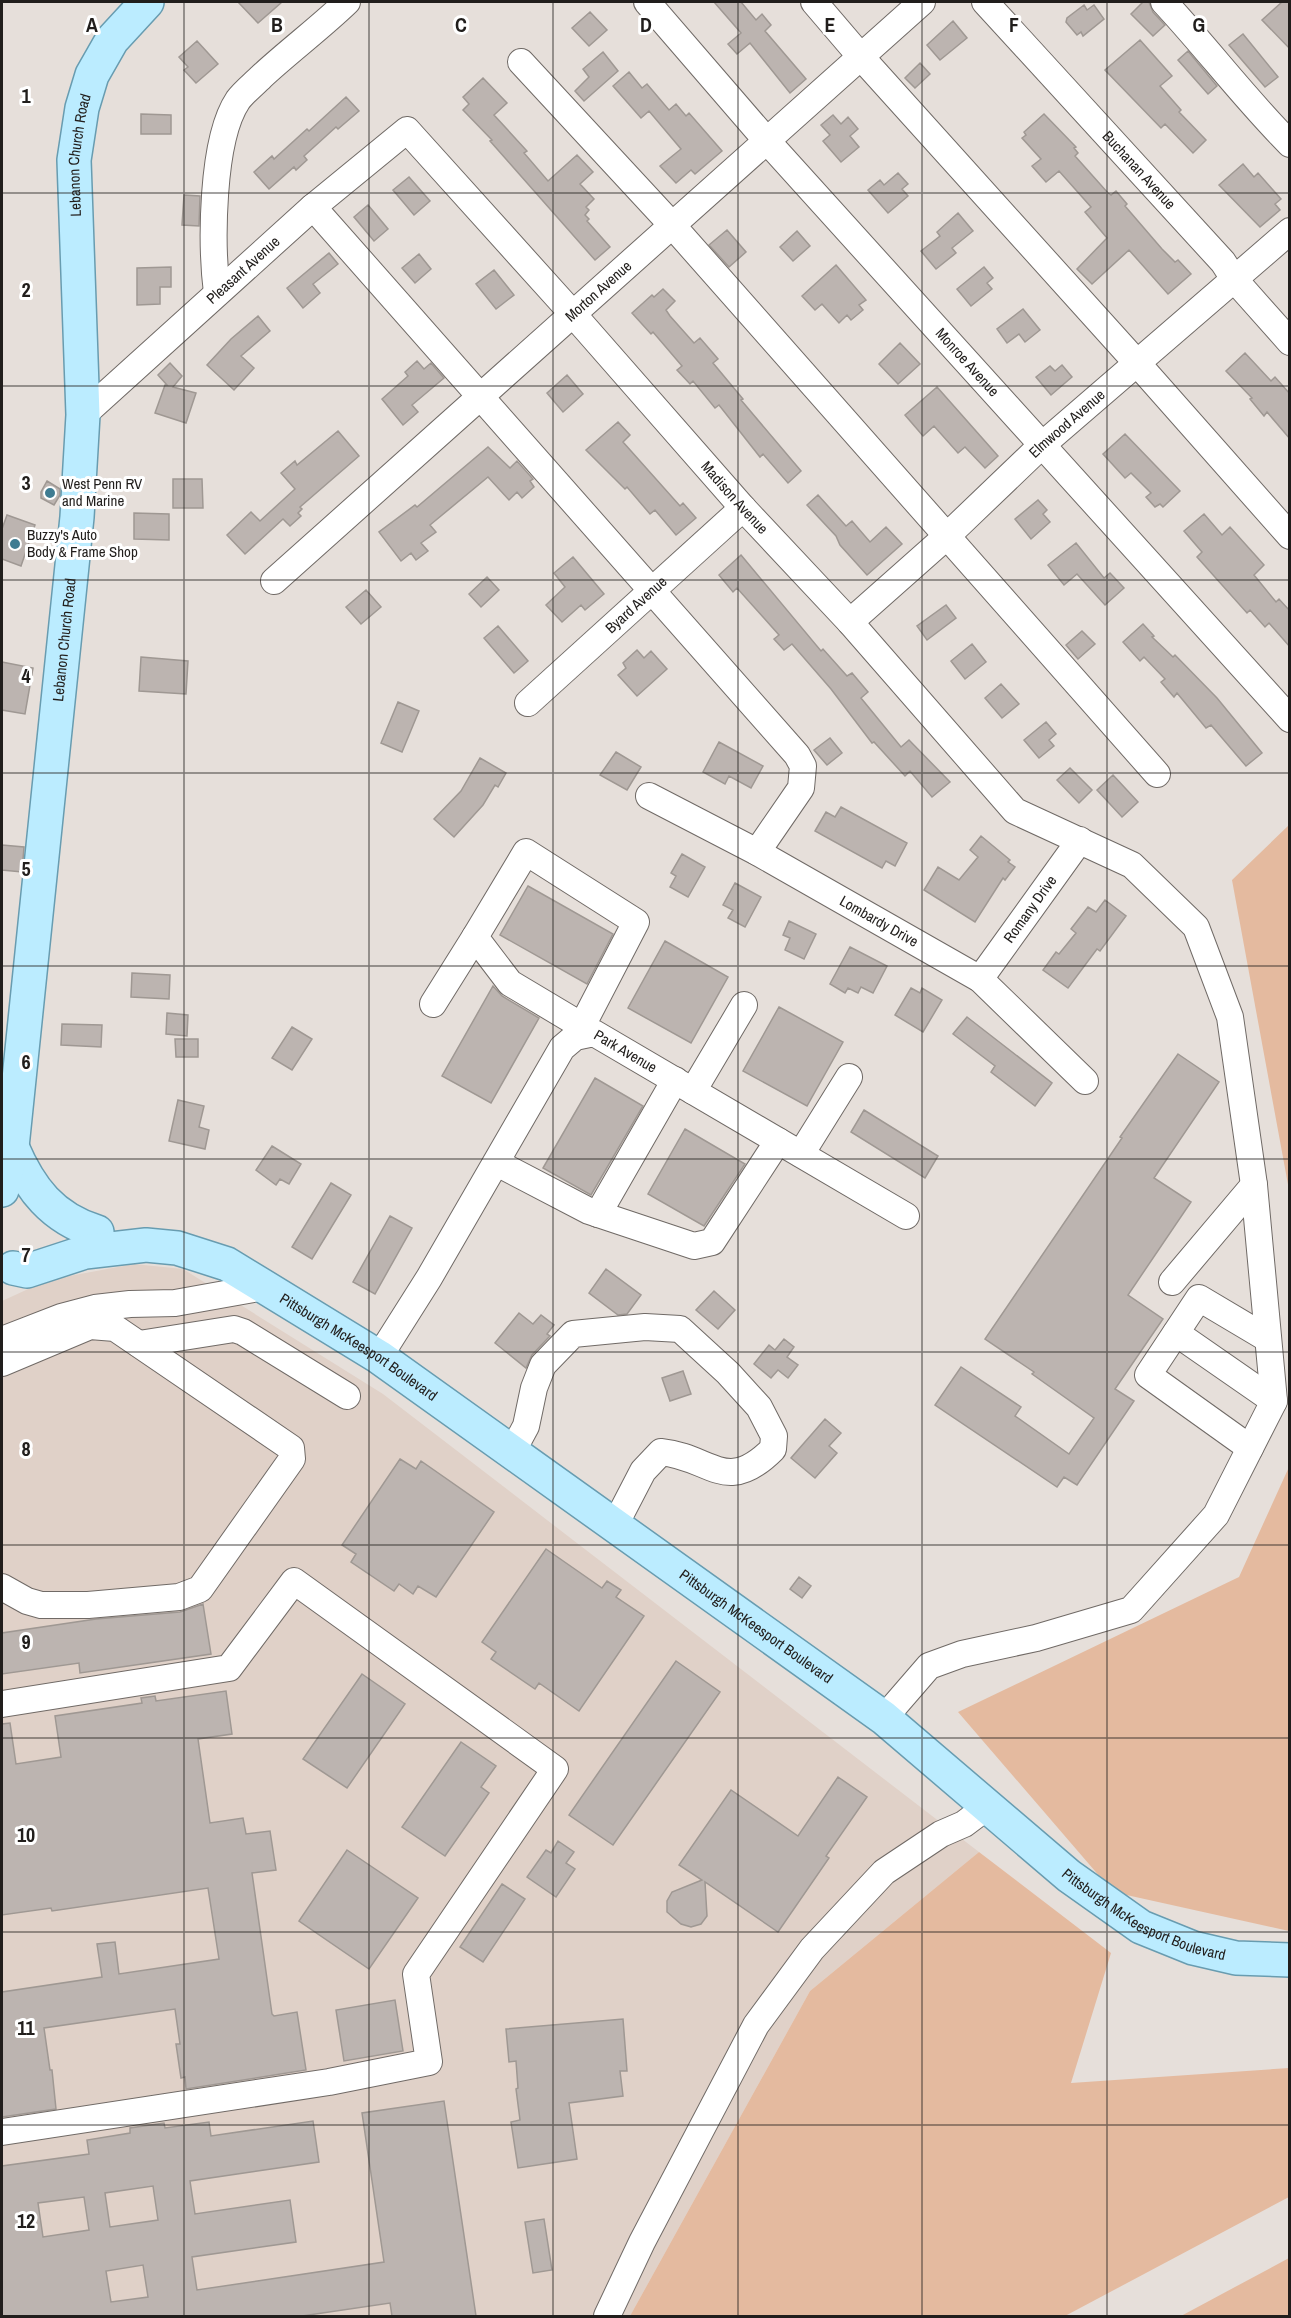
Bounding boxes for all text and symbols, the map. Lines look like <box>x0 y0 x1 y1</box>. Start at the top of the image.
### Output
text: A <box>86 11 98 38</box>
text: B <box>271 11 283 38</box>
text: C <box>455 11 467 38</box>
text: D <box>640 11 652 38</box>
text: E <box>825 11 836 38</box>
text: F <box>1009 11 1019 38</box>
text: G <box>1193 11 1205 38</box>
text: 1 <box>21 82 31 109</box>
street label: Lebanon Church Road <box>63 91 96 217</box>
street label: Buchanan Avenue <box>1098 126 1181 214</box>
street label: Pleasant Avenue <box>202 231 284 308</box>
street label: Morton Avenue <box>560 255 636 326</box>
text: 2 <box>21 276 31 303</box>
street label: Monroe Avenue <box>931 323 1004 401</box>
street label: Elmwood Avenue <box>1024 384 1109 462</box>
street label: Madison Avenue <box>697 456 773 539</box>
text: 3 <box>21 469 31 496</box>
place label: West Penn RV and Marine <box>62 473 143 511</box>
marker: West Penn RV and Marine <box>43 486 57 500</box>
place label: Buzzy's Auto Body & Frame Shop <box>27 524 138 562</box>
marker: Buzzy's Auto Body & Frame Shop <box>8 537 22 551</box>
street label: Byard Avenue <box>600 571 671 638</box>
street label: Lebanon Church Road <box>47 577 81 702</box>
text: 4 <box>21 662 31 689</box>
text: 5 <box>21 855 31 882</box>
street label: Romany Drive <box>998 871 1061 947</box>
street label: Lombardy Drive <box>836 890 923 952</box>
street label: Park Avenue <box>590 1024 661 1078</box>
text: 6 <box>21 1048 31 1075</box>
text: 7 <box>21 1241 31 1268</box>
street label: Pittsburgh McKeesport Boulevard <box>276 1288 442 1406</box>
text: 8 <box>21 1435 31 1462</box>
street label: Pittsburgh McKeesport Boulevard <box>675 1564 837 1688</box>
text: 9 <box>21 1628 31 1655</box>
text: 10 <box>17 1821 35 1848</box>
street label: Pittsburgh McKeesport Boulevard <box>1057 1863 1228 1965</box>
text: 11 <box>17 2014 36 2041</box>
text: 12 <box>17 2207 35 2234</box>

